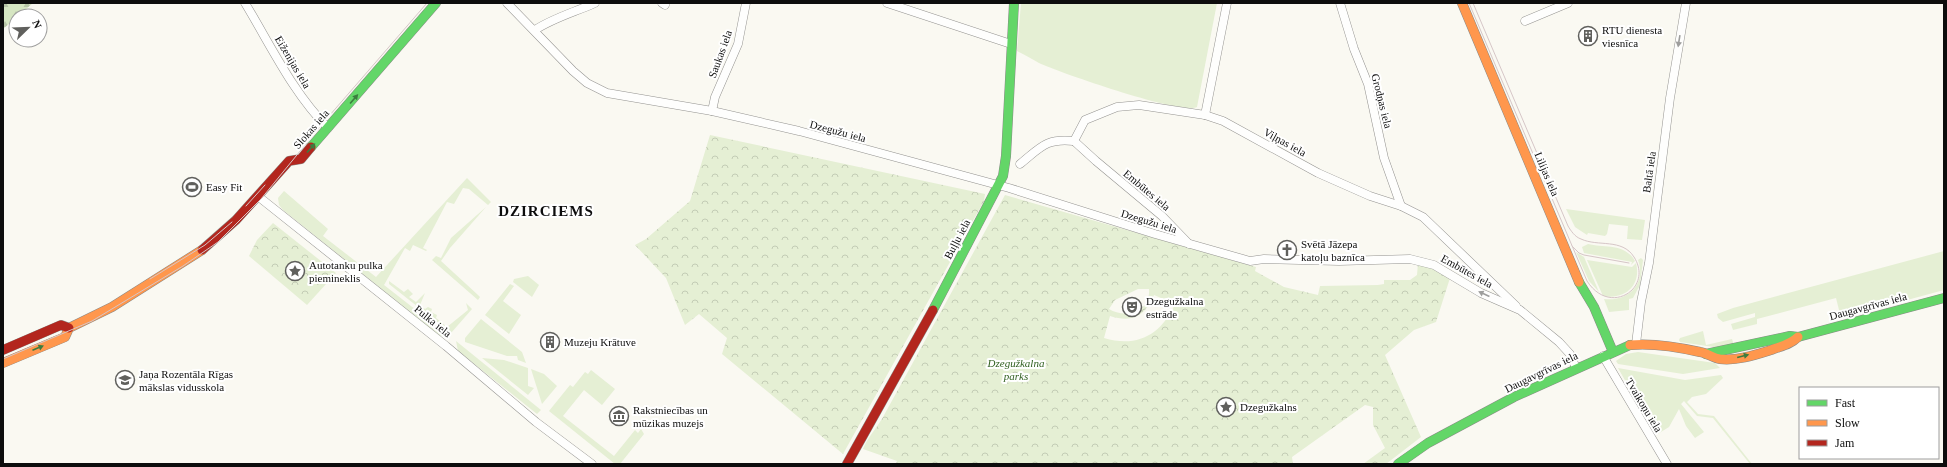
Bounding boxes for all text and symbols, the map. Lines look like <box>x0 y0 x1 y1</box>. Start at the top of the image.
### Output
north arrow <box>8 8 48 48</box>
text: N <box>30 18 44 30</box>
place label: RTU dienesta viesnīca <box>1602 24 1662 49</box>
building icon: RTU dienesta viesnīca <box>1577 25 1599 47</box>
street label: Saukas iela <box>706 28 734 79</box>
street label: Eiženijas iela <box>273 34 313 90</box>
one-way arrow <box>1676 35 1682 48</box>
street label: Grodņas iela <box>1368 72 1395 130</box>
one-way arrow <box>349 93 358 104</box>
street label: Slokas iela <box>291 107 331 151</box>
street label: Dzegužu iela <box>809 118 868 144</box>
street label: Viļņas iela <box>1261 125 1308 159</box>
one-way arrow <box>306 143 315 153</box>
street label: Lilijas iela <box>1532 150 1562 198</box>
street label: Baltā iela <box>1640 150 1658 194</box>
street label: Embūtes iela <box>1121 167 1173 213</box>
sports icon: Easy Fit <box>181 176 203 198</box>
place label: Easy Fit <box>206 181 242 193</box>
district label: DZIRCIEMS <box>498 203 594 219</box>
street label: Dzegužu iela <box>1120 207 1178 235</box>
street label: Buļļu iela <box>942 217 973 261</box>
place label: Svētā Jāzepa katoļu baznīca <box>1301 238 1365 264</box>
church icon: Svētā Jāzepa katoļu baznīca <box>1276 239 1298 261</box>
street label: Embūtes iela <box>1439 252 1495 290</box>
place label: Autotanku pulka piemineklis <box>309 259 383 284</box>
place icon: Autotanku pulka piemineklis <box>284 260 306 282</box>
street label: Daugavgrīvas iela <box>1828 290 1908 322</box>
one-way arrow <box>1478 291 1490 297</box>
place label: Dzegužkalna estrāde <box>1146 295 1204 320</box>
theatre icon: Dzegužkalna estrāde <box>1121 296 1143 318</box>
street label: Pulka iela <box>412 303 454 339</box>
building icon: Muzeju Krātuve <box>539 331 561 353</box>
place label: Muzeju Krātuve <box>564 336 636 348</box>
one-way arrow <box>33 345 44 351</box>
street label: Daugavgrīvas iela <box>1503 349 1580 395</box>
one-way arrow <box>1737 353 1749 359</box>
park label: Dzegužkalna parks <box>987 357 1045 382</box>
place label: Jaņa Rozentāla Rīgas mākslas vidusskola <box>139 368 233 393</box>
school or university icon: Jaņa Rozentāla Rīgas mākslas vidusskola <box>114 369 136 391</box>
street label: Tvaikoņu iela <box>1622 376 1665 435</box>
legend <box>1799 387 1939 459</box>
place icon: Dzegužkalns <box>1215 396 1237 418</box>
text: Fast <box>1835 396 1856 410</box>
place label: Dzegužkalns <box>1240 401 1297 413</box>
place label: Rakstniecības un mūzikas muzejs <box>633 404 708 429</box>
museum icon: Rakstniecības un mūzikas muzejs <box>608 405 630 427</box>
text: Slow <box>1835 416 1860 430</box>
text: Jam <box>1835 436 1855 450</box>

